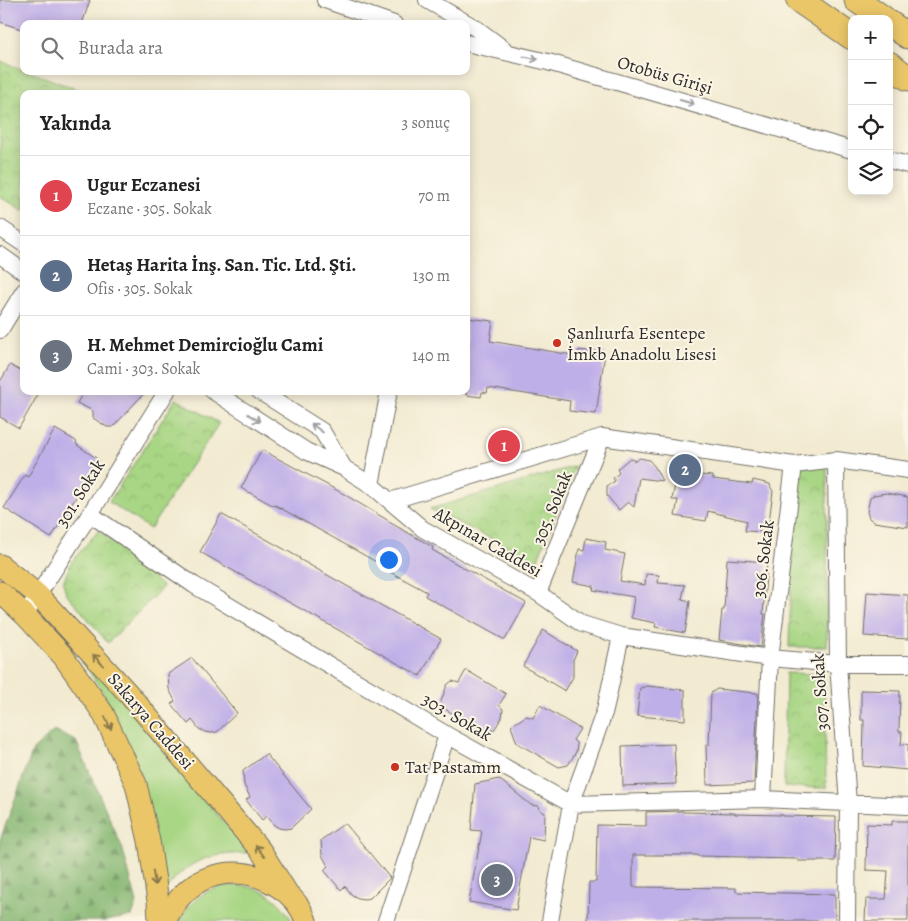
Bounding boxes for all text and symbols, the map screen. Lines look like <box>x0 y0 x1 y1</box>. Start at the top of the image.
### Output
map controls <box>848 15 893 195</box>
button: + <box>848 15 893 60</box>
search box <box>20 20 470 75</box>
icon: search <box>38 34 66 62</box>
text: Burada ara <box>78 35 163 61</box>
street label: Otobüs Girişi <box>615 50 715 100</box>
one-way arrow <box>522 54 538 63</box>
button: − <box>848 60 893 105</box>
one-way arrow <box>679 97 695 107</box>
button: locate <box>848 105 893 150</box>
text: Yakında <box>40 109 111 137</box>
text: 3 sonuç <box>402 112 450 134</box>
button: layers <box>848 150 893 195</box>
text: Ugur Eczanesi <box>87 172 200 198</box>
text: 1 <box>53 185 59 207</box>
text: 70 m <box>418 185 450 207</box>
text: Eczane · 305. Sokak <box>87 198 212 220</box>
text: Hetaş Harita İnş. San. Tic. Ltd. Şti. <box>87 252 356 278</box>
text: 2 <box>52 265 60 287</box>
text: 130 m <box>413 265 450 287</box>
text: Ofis · 305. Sokak <box>87 278 193 300</box>
place label: Şanlıurfa Esentepe İmkb Anadolu Lisesi <box>567 321 717 366</box>
text: H. Mehmet Demircioğlu Cami <box>87 332 323 358</box>
marker: Şanlıurfa Esentepe İmkb Anadolu Lisesi <box>551 337 563 349</box>
text: 3 <box>53 345 59 367</box>
text: 140 m <box>412 345 450 367</box>
text: Cami · 303. Sokak <box>87 358 201 380</box>
one-way arrow <box>246 413 260 423</box>
one-way arrow <box>310 423 324 433</box>
pin: 1 <box>488 427 520 465</box>
pin: 2 <box>669 451 701 489</box>
street label: 301. Sokak <box>50 454 110 532</box>
street label: 305. Sokak <box>526 467 578 548</box>
street label: Akpınar Caddesi <box>428 501 547 583</box>
street label: 306. Sokak <box>746 519 780 599</box>
your location <box>376 547 402 573</box>
street label: 307. Sokak <box>805 653 835 731</box>
one-way arrow <box>92 654 104 667</box>
street label: Sakarya Caddesi <box>102 668 200 774</box>
street label: 303. Sokak <box>418 687 497 747</box>
one-way arrow <box>104 716 114 731</box>
place label: Tat Pastamm <box>405 755 501 779</box>
marker: Tat Pastamm <box>389 761 401 773</box>
one-way arrow <box>254 845 265 858</box>
pin: 3 <box>481 861 513 899</box>
one-way arrow <box>150 870 160 886</box>

